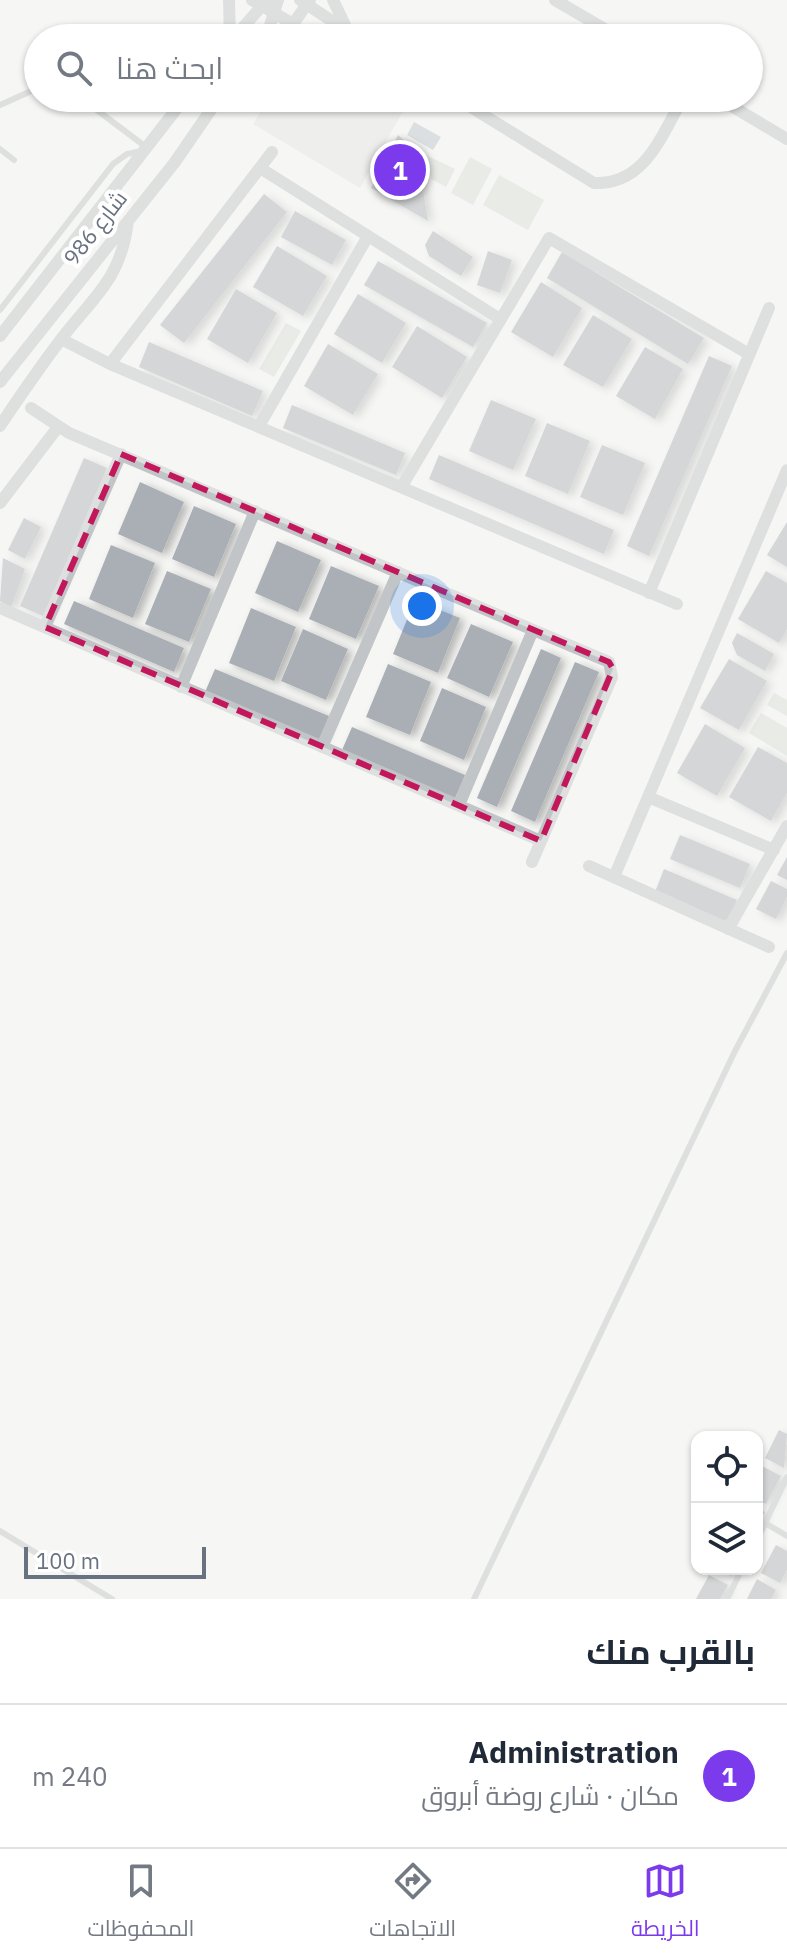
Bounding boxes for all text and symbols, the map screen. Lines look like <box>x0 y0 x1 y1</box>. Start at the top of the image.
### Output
search box <box>24 24 763 112</box>
icon: search <box>52 46 96 90</box>
text: ابحث هنا <box>116 48 223 87</box>
pin: 1 <box>374 140 426 200</box>
street label: شارع 986 <box>56 184 134 272</box>
your location <box>402 586 442 626</box>
map controls <box>691 1431 763 1575</box>
button: locate <box>691 1431 763 1503</box>
button: layers <box>691 1503 763 1575</box>
scale bar <box>24 1543 206 1579</box>
text: 100 m <box>36 1546 100 1575</box>
text: بالقرب منك <box>587 1629 755 1673</box>
text: Administration <box>469 1732 679 1771</box>
text: 240 m <box>32 1759 108 1793</box>
text: 1 <box>721 1759 737 1793</box>
text: مكان · شارع روضة أبروق <box>421 1778 679 1812</box>
tab: المحفوظات <box>87 1859 194 1949</box>
tab: الاتجاهات <box>369 1859 456 1949</box>
tab: الخريطة <box>631 1859 700 1949</box>

